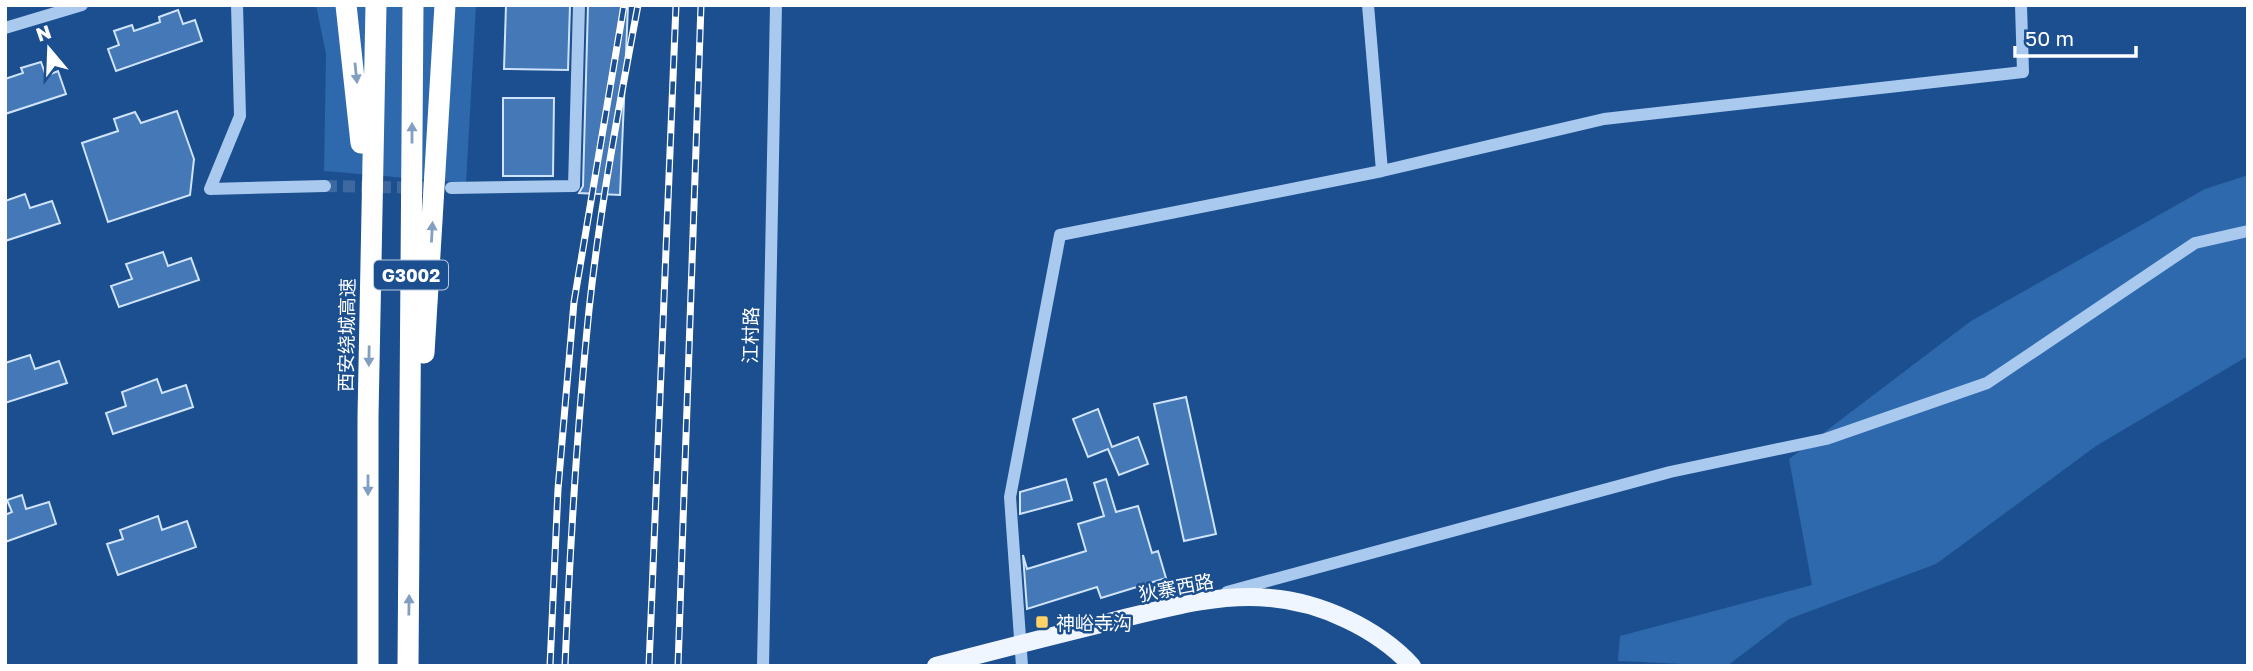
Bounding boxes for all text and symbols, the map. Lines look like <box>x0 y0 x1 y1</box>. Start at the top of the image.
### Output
north arrow <box>14 14 84 84</box>
scale bar <box>2015 14 2136 58</box>
text: N <box>33 19 54 46</box>
text: 50 m <box>2025 25 2074 51</box>
one-way arrow <box>350 62 361 84</box>
one-way arrow <box>406 121 418 143</box>
one-way arrow <box>427 220 438 242</box>
road number: G3002 <box>374 260 448 290</box>
street label: 西安绕城高速 <box>334 278 358 392</box>
street label: 江村路 <box>738 306 762 364</box>
one-way arrow <box>363 345 374 367</box>
one-way arrow <box>362 474 374 496</box>
street label: 狄寨西路 <box>1136 568 1216 606</box>
one-way arrow <box>403 594 415 616</box>
place label: 神峪寺沟 <box>1056 611 1132 634</box>
marker: 神峪寺沟 <box>1034 614 1050 630</box>

